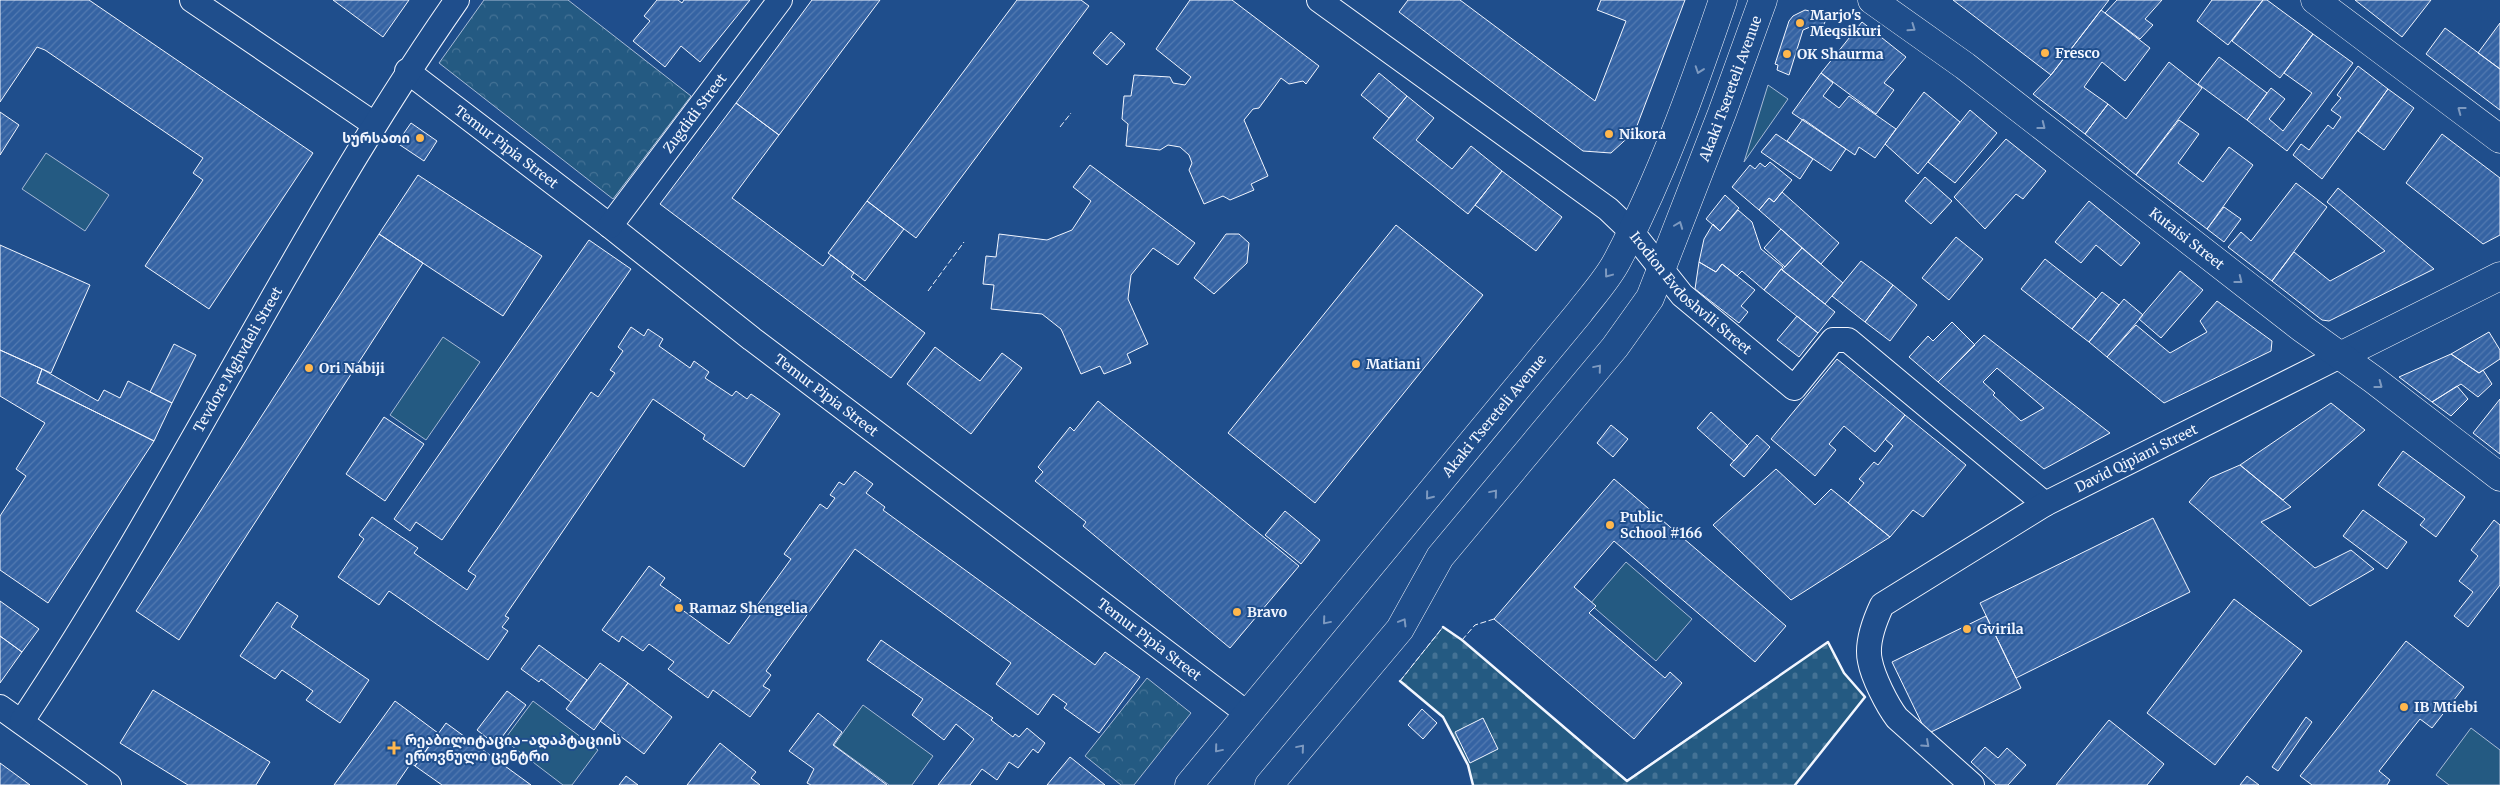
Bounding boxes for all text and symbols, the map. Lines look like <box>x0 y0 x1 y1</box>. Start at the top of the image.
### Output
place label: Marjo's Meqsikuri <box>1810 6 1882 40</box>
street label: Akaki Tsereteli Avenue <box>1695 13 1766 165</box>
marker: Marjo's Meqsikuri <box>1794 17 1806 29</box>
one-way arrow <box>1906 22 1916 31</box>
place label: Fresco <box>2055 44 2100 62</box>
place label: OK Shaurma <box>1797 45 1884 63</box>
marker: Fresco <box>2039 47 2051 59</box>
marker: OK Shaurma <box>1781 48 1793 60</box>
one-way arrow <box>1695 66 1705 74</box>
street label: Zugdidi Street <box>659 70 731 157</box>
street label: Temur Pipia Street <box>451 102 562 193</box>
one-way arrow <box>2457 107 2467 116</box>
one-way arrow <box>2036 120 2045 128</box>
place label: Nikora <box>1619 125 1666 143</box>
marker: Nikora <box>1603 128 1615 140</box>
place label: სურსათი <box>342 129 410 147</box>
marker: სურსათი <box>414 132 426 144</box>
street label: Kutaisi Street <box>2145 204 2228 274</box>
one-way arrow <box>1674 221 1684 229</box>
street label: Irodion Evdoshvili Street <box>1626 228 1756 358</box>
one-way arrow <box>1605 268 1614 278</box>
one-way arrow <box>2233 274 2242 282</box>
street label: Tevdore Mghvdeli Street <box>189 283 286 436</box>
street label: Temur Pipia Street <box>771 350 882 441</box>
street label: Akaki Tsereteli Avenue <box>1437 351 1550 482</box>
place label: Matiani <box>1366 355 1421 373</box>
marker: Matiani <box>1350 358 1362 370</box>
place label: Ori Nabiji <box>319 359 385 377</box>
marker: Ori Nabiji <box>303 362 315 374</box>
one-way arrow <box>1592 365 1600 374</box>
one-way arrow <box>2373 379 2382 387</box>
street label: David Qipiani Street <box>2072 420 2201 496</box>
one-way arrow <box>1426 490 1434 499</box>
one-way arrow <box>1488 490 1496 499</box>
place label: Public School #166 <box>1620 508 1703 542</box>
marker: Public School #166 <box>1604 519 1616 531</box>
street label: Temur Pipia Street <box>1094 594 1205 685</box>
place label: Ramaz Shengelia <box>689 599 808 617</box>
marker: Ramaz Shengelia <box>673 602 685 614</box>
place label: Bravo <box>1247 603 1287 621</box>
marker: Bravo <box>1231 606 1243 618</box>
one-way arrow <box>1322 616 1331 625</box>
one-way arrow <box>1397 618 1407 627</box>
place label: Gvirila <box>1977 620 2024 638</box>
marker: Gvirila <box>1961 623 1973 635</box>
place label: IB Mtiebi <box>2414 698 2478 716</box>
marker: IB Mtiebi <box>2398 701 2410 713</box>
place label: რეაბილიტაცია-ადაპტაციის ეროვნული ცენტრი <box>405 731 621 765</box>
one-way arrow <box>1920 738 1929 747</box>
marker: რეაბილიტაცია-ადაპტაციის ეროვნული ცენტრი <box>387 741 401 755</box>
one-way arrow <box>1215 744 1224 753</box>
one-way arrow <box>1295 744 1304 753</box>

